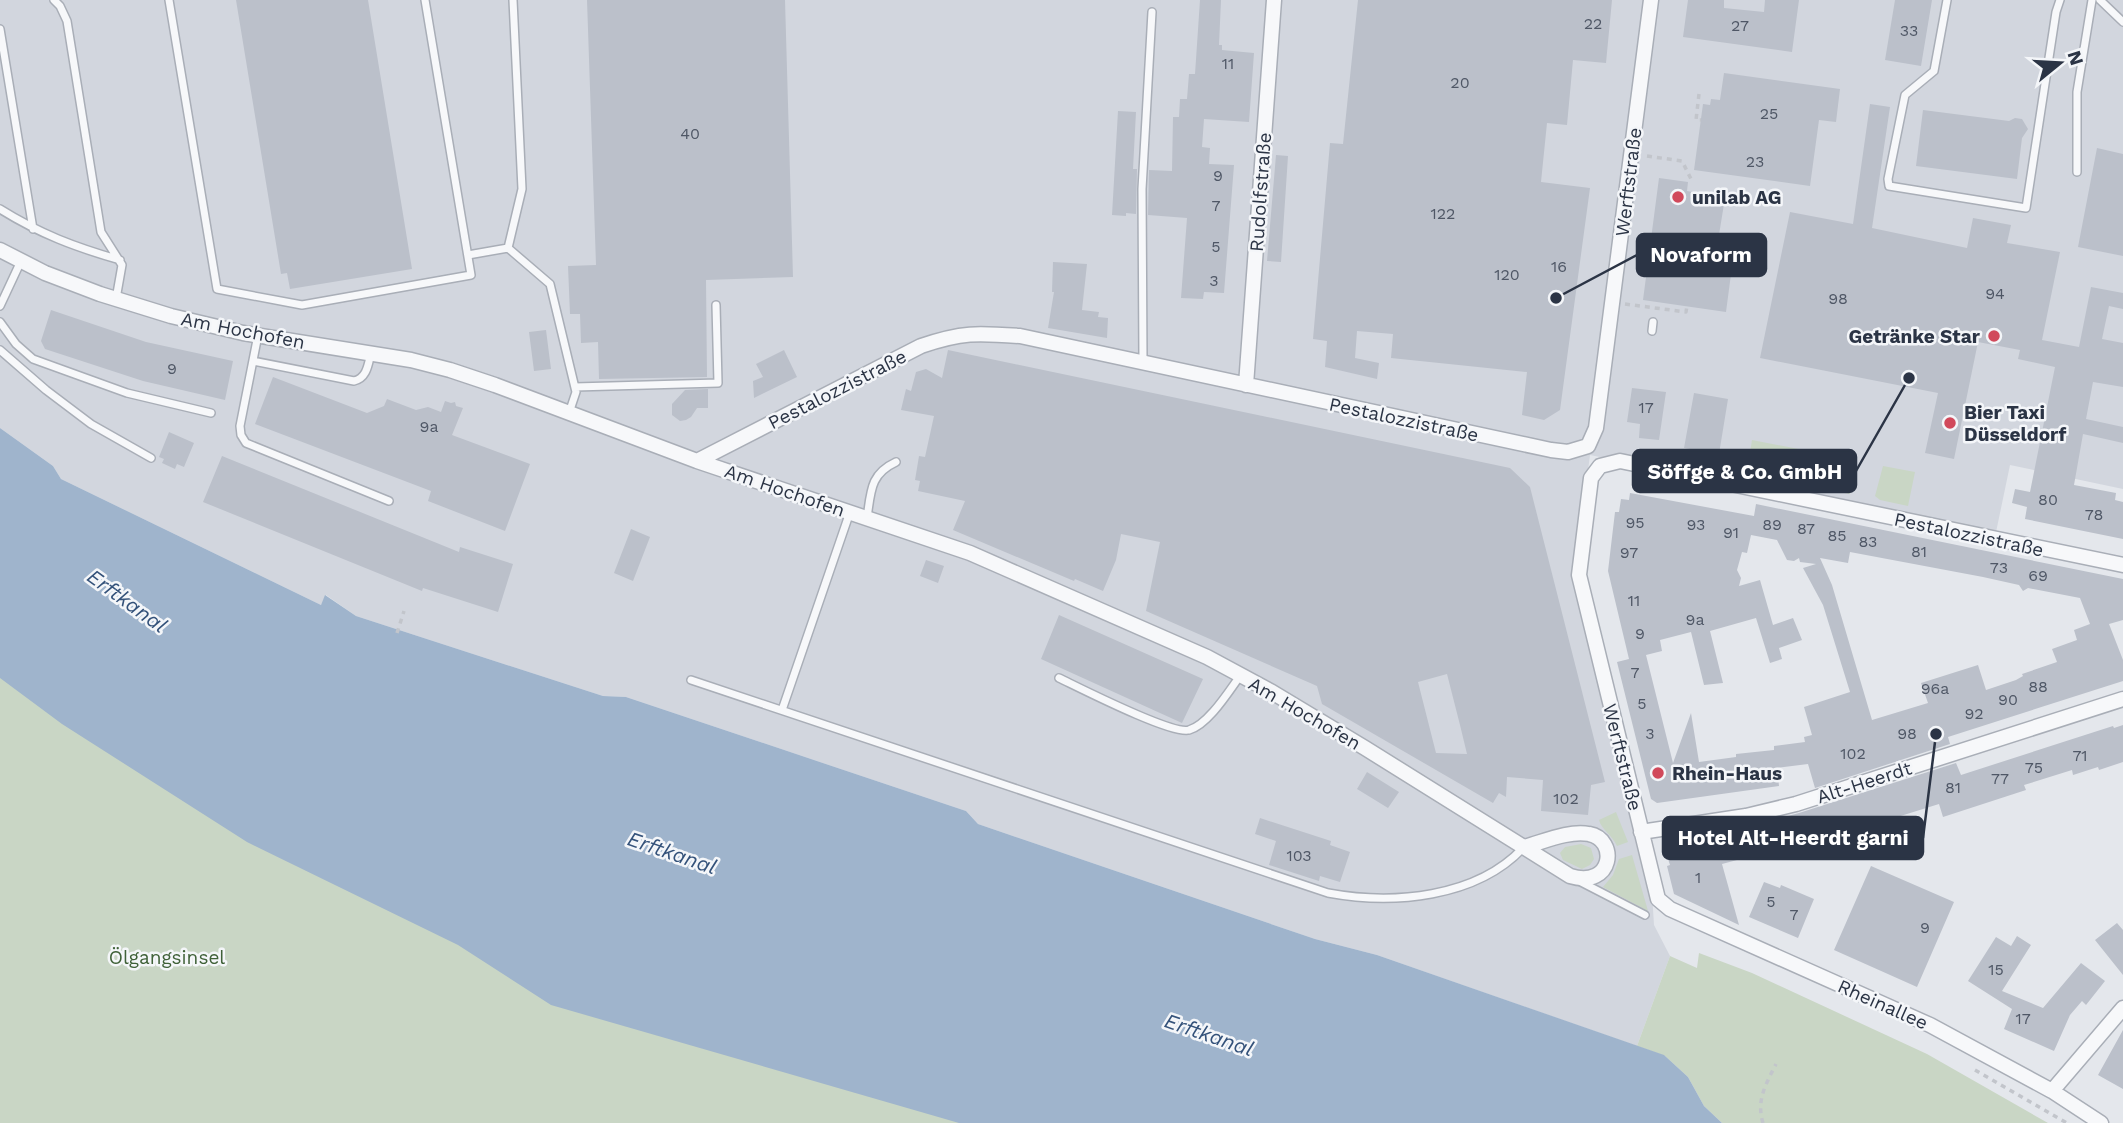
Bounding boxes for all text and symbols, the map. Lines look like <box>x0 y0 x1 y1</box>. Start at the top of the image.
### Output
house number: 22 <box>1584 14 1602 33</box>
house number: 27 <box>1731 16 1749 35</box>
house number: 33 <box>1900 21 1918 40</box>
north arrow <box>2025 28 2095 98</box>
text: N <box>2063 48 2089 68</box>
house number: 11 <box>1222 54 1234 73</box>
house number: 20 <box>1450 73 1470 92</box>
house number: 25 <box>1760 104 1778 123</box>
house number: 40 <box>680 124 700 143</box>
street label: Werftstraße <box>1610 126 1647 238</box>
street label: Rudolfstraße <box>1245 132 1276 253</box>
house number: 23 <box>1746 152 1764 171</box>
house number: 9 <box>1213 166 1223 185</box>
place label: unilab AG <box>1692 186 1782 209</box>
marker: unilab AG <box>1670 189 1686 205</box>
house number: 7 <box>1212 196 1221 215</box>
house number: 122 <box>1431 204 1455 223</box>
callout: Novaform <box>1637 234 1766 276</box>
house number: 5 <box>1211 237 1221 256</box>
text: Novaform <box>1650 242 1752 267</box>
house number: 16 <box>1551 257 1567 276</box>
house number: 120 <box>1494 265 1520 284</box>
house number: 3 <box>1209 271 1219 290</box>
house number: 94 <box>1985 284 2005 303</box>
house number: 98 <box>1828 289 1848 308</box>
street label: Am Hochofen <box>179 307 307 354</box>
place label: Getränke Star <box>1849 325 1981 348</box>
marker: Getränke Star <box>1986 328 2002 344</box>
street label: Pestalozzistraße <box>764 345 910 434</box>
house number: 9 <box>167 359 177 378</box>
street label: Pestalozzistraße <box>1327 392 1481 447</box>
house number: 17 <box>1638 398 1654 417</box>
place label: Bier Taxi Düsseldorf <box>1964 401 2066 446</box>
marker: Bier Taxi Düsseldorf <box>1942 415 1958 431</box>
house number: 9a <box>420 417 438 436</box>
callout: Söffge & Co. GmbH <box>1633 450 1856 492</box>
street label: Am Hochofen <box>722 459 848 522</box>
text: Söffge & Co. GmbH <box>1648 459 1842 484</box>
house number: 80 <box>2038 490 2058 509</box>
house number: 78 <box>2085 505 2103 524</box>
street label: Pestalozzistraße <box>1892 507 2046 562</box>
house number: 95 <box>1625 513 1645 532</box>
house number: 93 <box>1687 515 1705 534</box>
house number: 89 <box>1762 515 1782 534</box>
house number: 87 <box>1797 519 1815 538</box>
house number: 91 <box>1723 523 1739 542</box>
house number: 85 <box>1827 526 1847 545</box>
house number: 83 <box>1859 532 1877 551</box>
house number: 81 <box>1911 542 1927 561</box>
house number: 97 <box>1620 543 1638 562</box>
house number: 73 <box>1990 558 2008 577</box>
water label: Erftkanal <box>83 563 172 638</box>
house number: 69 <box>2028 566 2048 585</box>
house number: 11 <box>1628 591 1640 610</box>
house number: 9a <box>1686 610 1704 629</box>
house number: 9 <box>1635 624 1645 643</box>
house number: 7 <box>1631 663 1640 682</box>
street label: Am Hochofen <box>1244 672 1365 755</box>
house number: 88 <box>2028 677 2048 696</box>
house number: 96a <box>1921 679 1949 698</box>
house number: 90 <box>1998 690 2018 709</box>
house number: 5 <box>1637 694 1647 713</box>
street label: Werftstraße <box>1598 701 1647 813</box>
house number: 92 <box>1964 704 1984 723</box>
house number: 3 <box>1645 724 1655 743</box>
house number: 98 <box>1897 724 1917 743</box>
house number: 102 <box>1840 744 1866 763</box>
house number: 71 <box>2072 746 2088 765</box>
street label: Alt-Heerdt <box>1814 756 1915 809</box>
house number: 75 <box>2025 758 2043 777</box>
place label: Rhein-Haus <box>1672 762 1782 785</box>
marker: Rhein-Haus <box>1650 765 1666 781</box>
house number: 77 <box>1991 769 2009 788</box>
house number: 81 <box>1945 778 1961 797</box>
house number: 102 <box>1553 789 1579 808</box>
callout: Hotel Alt-Heerdt garni <box>1663 817 1923 859</box>
text: Hotel Alt-Heerdt garni <box>1677 825 1909 850</box>
water label: Erftkanal <box>624 826 720 879</box>
house number: 103 <box>1286 846 1312 865</box>
house number: 1 <box>1695 868 1701 887</box>
house number: 5 <box>1766 892 1776 911</box>
house number: 7 <box>1790 905 1799 924</box>
house number: 9 <box>1920 918 1930 937</box>
park label: Ölgangsinsel <box>109 946 225 969</box>
house number: 15 <box>1988 960 2004 979</box>
street label: Rheinallee <box>1834 974 1932 1035</box>
water label: Erftkanal <box>1161 1008 1257 1061</box>
house number: 17 <box>2015 1009 2031 1028</box>

